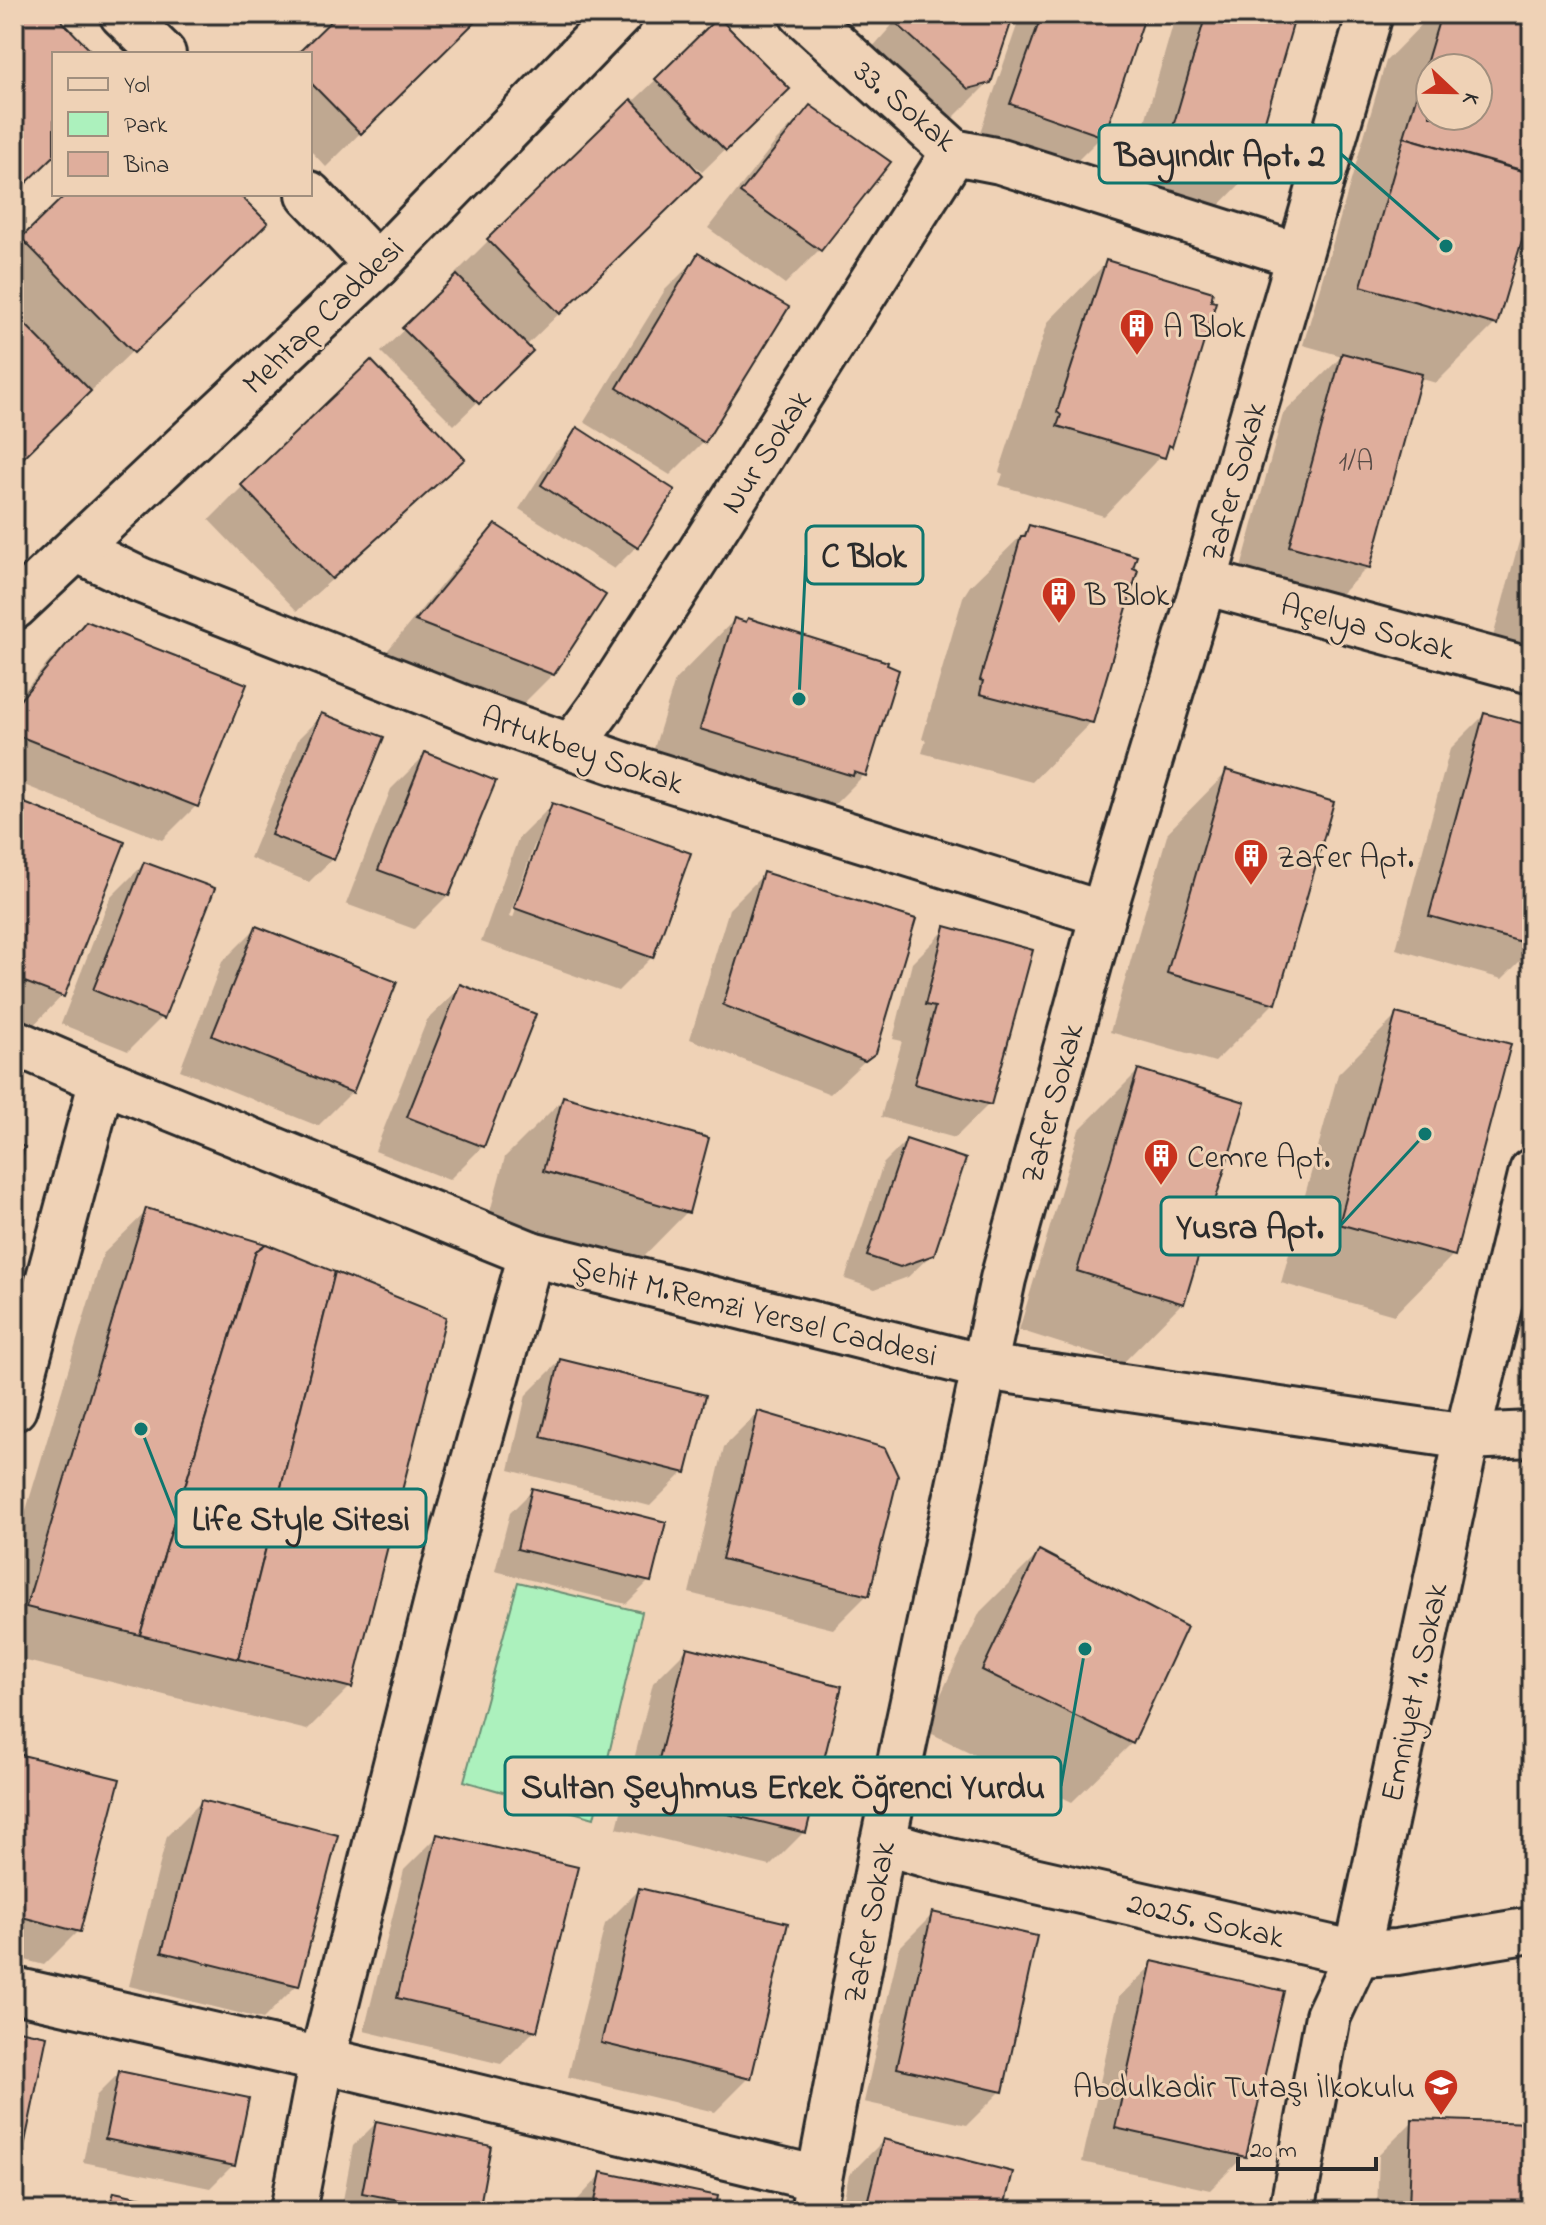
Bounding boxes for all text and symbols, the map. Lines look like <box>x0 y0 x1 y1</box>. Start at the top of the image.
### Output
street label: 33. Sokak <box>842 50 967 166</box>
legend <box>52 52 312 196</box>
north arrow <box>1414 52 1494 132</box>
text: Yol <box>124 69 150 104</box>
text: K <box>1452 87 1487 111</box>
text: Park <box>124 109 168 144</box>
callout: Bayındır Apt. 2 <box>1099 125 1341 183</box>
text: Bayındır Apt. 2 <box>1113 133 1325 184</box>
text: Bina <box>123 149 169 184</box>
street label: Mehtap Caddesi <box>233 228 416 407</box>
place label: A Blok <box>1163 306 1246 353</box>
building icon: A Blok <box>1118 307 1156 357</box>
street label: Nur Sokak <box>710 381 826 524</box>
street label: Zafer Sokak <box>1191 396 1282 567</box>
house number: 1/A <box>1339 443 1373 484</box>
callout: C Blok <box>806 526 923 584</box>
text: C Blok <box>821 534 908 584</box>
place label: B Blok <box>1084 574 1170 621</box>
building icon: B Blok <box>1040 575 1078 625</box>
street label: Açelya Sokak <box>1275 584 1460 675</box>
street label: Artukbey Sokak <box>474 696 690 809</box>
place label: Zafer Apt. <box>1277 836 1414 883</box>
building icon: Zafer Apt. <box>1232 837 1270 887</box>
street label: Zafer Sokak <box>1010 1018 1099 1189</box>
place label: Cemre Apt. <box>1187 1136 1330 1183</box>
building icon: Cemre Apt. <box>1142 1137 1180 1187</box>
callout: Yusra Apt. <box>1161 1197 1340 1255</box>
text: Yusra Apt. <box>1175 1205 1324 1255</box>
street label: Şehit M.Remzi Yersel Caddesi <box>567 1245 942 1382</box>
callout: Life Style Sitesi <box>176 1489 426 1547</box>
text: Life Style Sitesi <box>192 1497 410 1548</box>
street label: Emniyet 1. Sokak <box>1370 1578 1463 1807</box>
callout: Sultan Şeyhmus Erkek Öğrenci Yurdu <box>505 1757 1061 1815</box>
text: Sultan Şeyhmus Erkek Öğrenci Yurdu <box>521 1765 1045 1816</box>
street label: Zafer Sokak <box>833 1837 910 2008</box>
street label: 2025. Sokak <box>1122 1882 1289 1964</box>
place label: Abdulkadir Tutaşı İlkokulu <box>1073 2066 1415 2113</box>
school or university icon: Abdulkadir Tutaşı İlkokulu <box>1422 2067 1460 2117</box>
scale bar <box>1238 2121 1376 2171</box>
text: 20 m <box>1250 2134 1297 2169</box>

